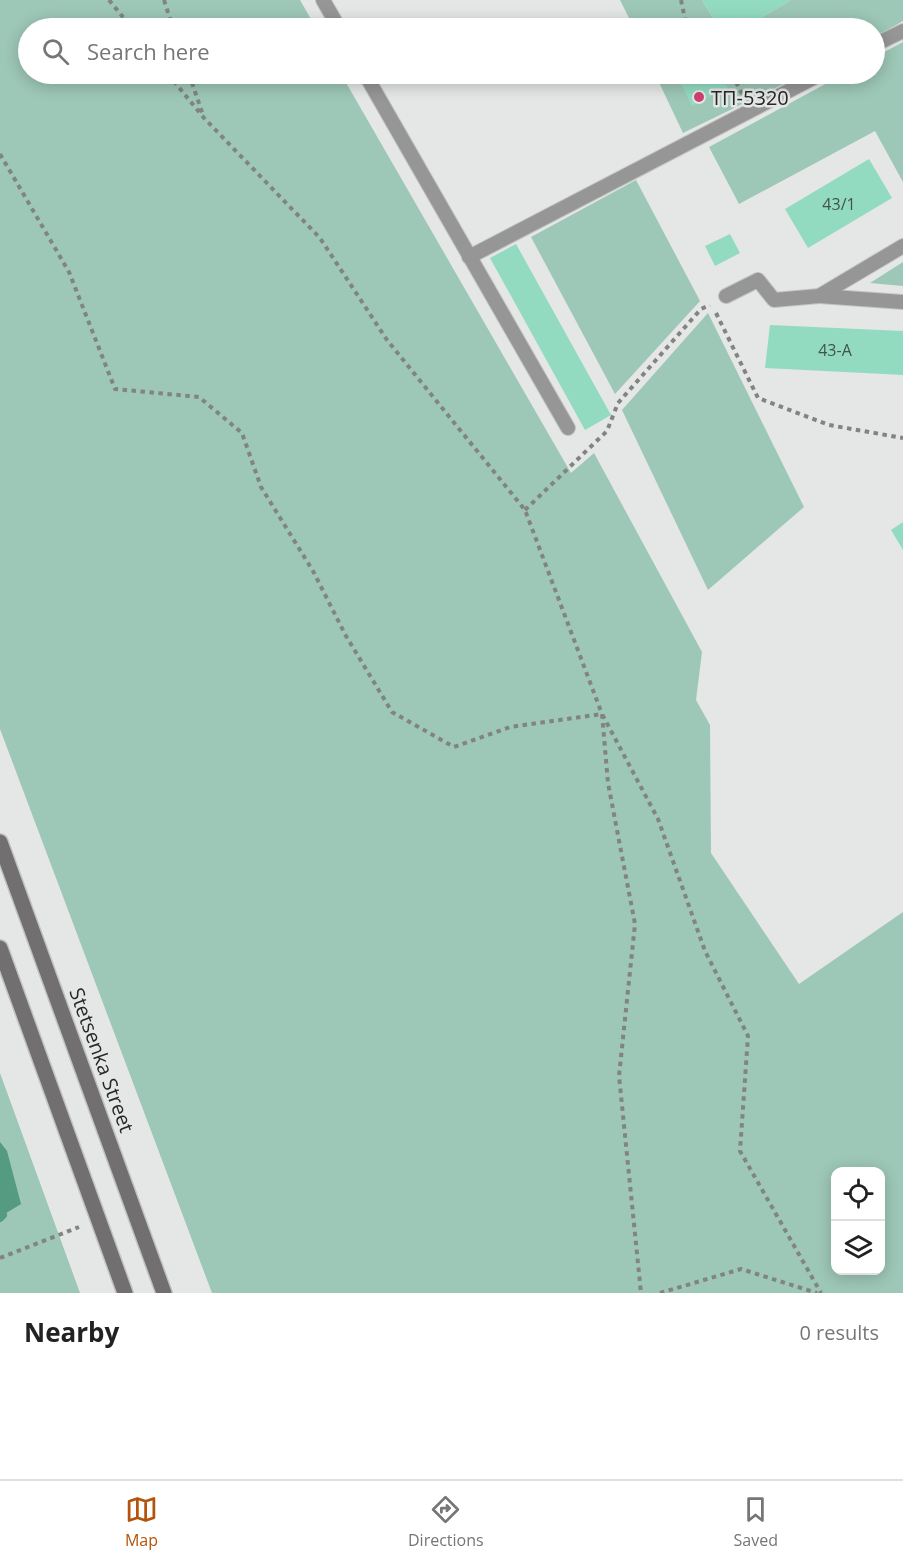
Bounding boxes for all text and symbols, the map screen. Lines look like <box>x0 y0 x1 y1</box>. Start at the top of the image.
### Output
search box <box>18 18 885 84</box>
icon: search <box>39 35 72 68</box>
text: Search here <box>87 36 210 66</box>
place label: ТП-5320 <box>711 84 789 111</box>
marker: ТП-5320 <box>692 90 706 104</box>
house number: 43/1 <box>822 193 856 215</box>
house number: 43-А <box>818 339 853 361</box>
street label: Stetsenka Street <box>63 984 141 1136</box>
map controls <box>831 1167 885 1275</box>
button: locate <box>831 1167 885 1221</box>
button: layers <box>831 1221 885 1275</box>
text: Nearby <box>24 1314 119 1350</box>
text: 0 results <box>799 1319 879 1346</box>
tab: Map <box>125 1493 158 1551</box>
tab: Directions <box>408 1493 484 1551</box>
tab: Saved <box>734 1493 778 1551</box>

